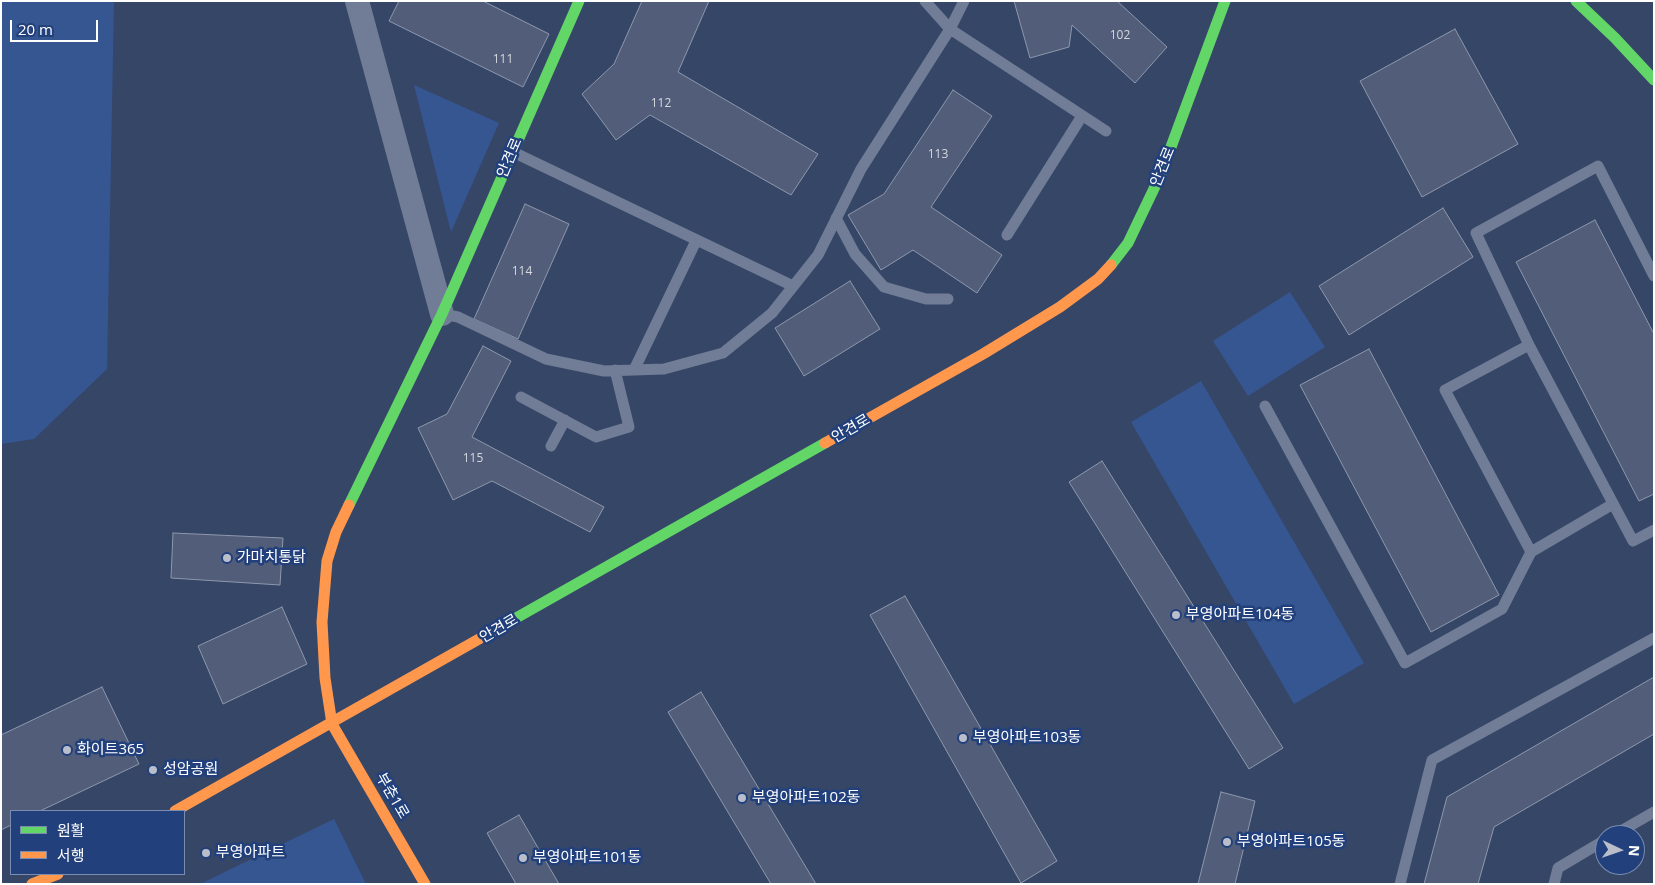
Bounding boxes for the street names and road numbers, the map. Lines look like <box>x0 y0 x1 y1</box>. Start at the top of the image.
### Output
street label: 안견로 <box>494 135 526 181</box>
street label: 안견로 <box>1147 144 1179 190</box>
street label: 안견로 <box>829 411 873 447</box>
street label: 안견로 <box>477 611 521 647</box>
street label: 부춘1로 <box>372 770 412 822</box>

